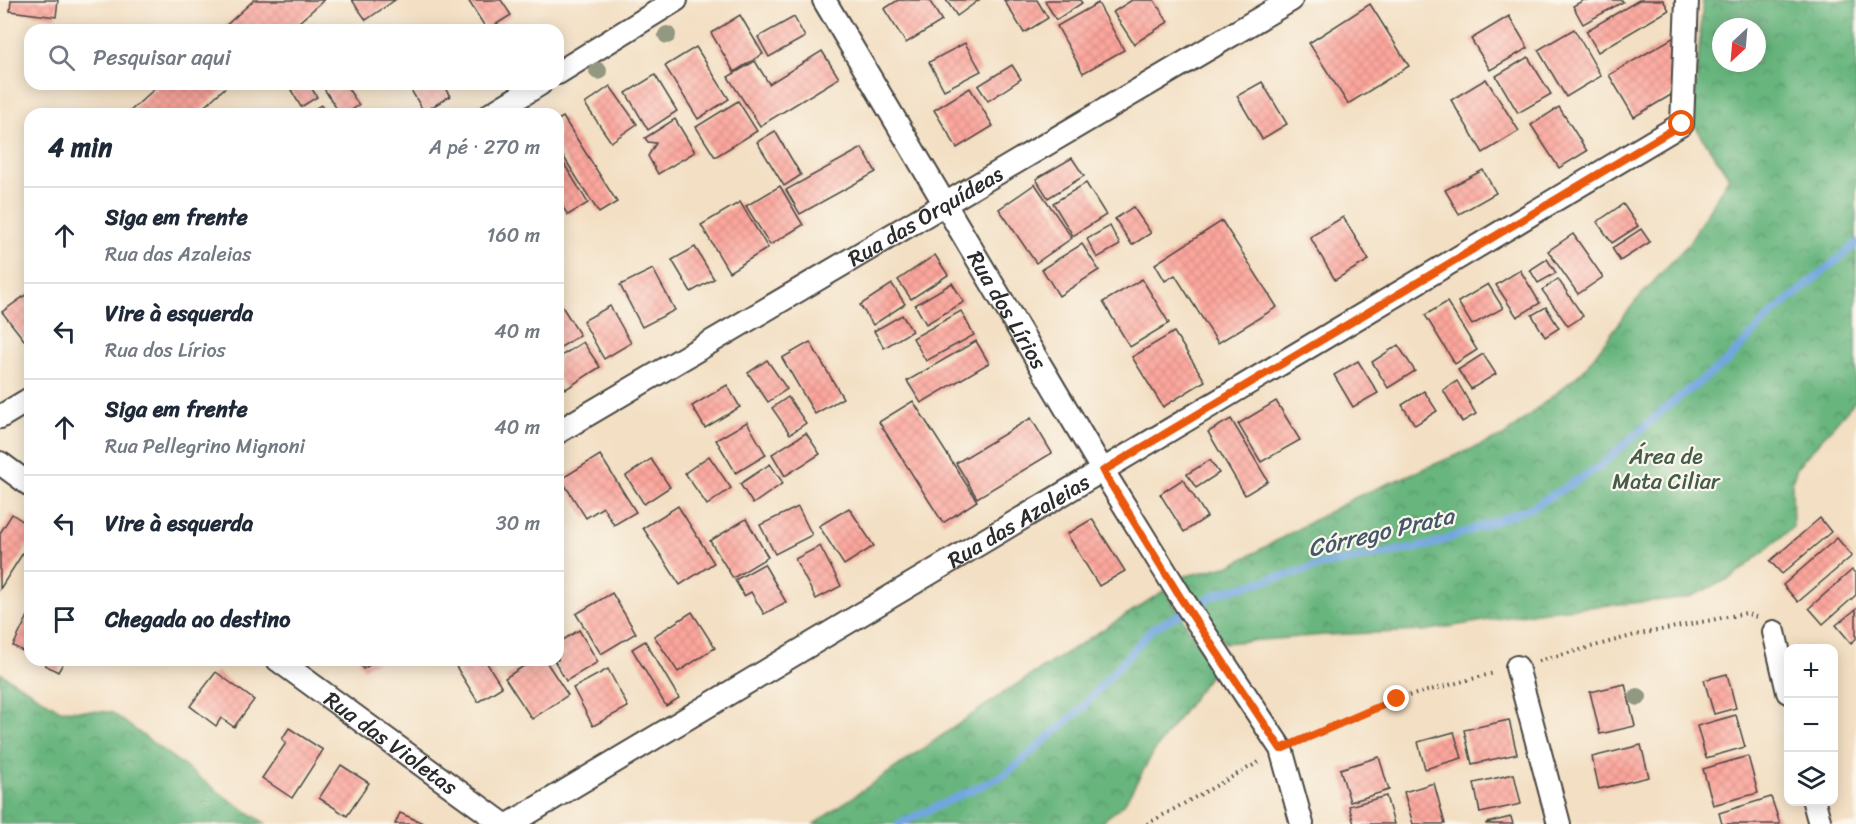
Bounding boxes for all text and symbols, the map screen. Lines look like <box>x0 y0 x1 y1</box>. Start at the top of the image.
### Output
north arrow <box>1712 18 1766 72</box>
search box <box>24 24 564 90</box>
text: Pesquisar aqui <box>93 38 231 77</box>
icon: search <box>45 41 78 74</box>
route start <box>1668 110 1694 136</box>
text: 4 min <box>48 124 112 170</box>
text: A pé · 270 m <box>429 130 540 165</box>
street label: Rua das Orquídeas <box>840 154 1010 277</box>
text: Siga em frente <box>105 198 248 237</box>
text: 160 m <box>487 218 540 253</box>
icon: ahead <box>48 219 81 252</box>
text: Rua das Azaleias <box>105 237 251 272</box>
street label: Rua dos Lírios <box>957 243 1059 378</box>
text: Vire à esquerda <box>105 294 253 333</box>
text: 40 m <box>494 314 540 349</box>
icon: left <box>48 315 81 348</box>
text: Rua dos Lírios <box>105 333 226 368</box>
text: Siga em frente <box>105 390 248 429</box>
text: 40 m <box>494 410 540 445</box>
icon: ahead <box>48 411 81 444</box>
text: Rua Pellegrino Mignoni <box>105 429 305 464</box>
park label: Área de Mata Ciliar <box>1612 437 1721 501</box>
street label: Rua das Azaleias <box>939 462 1098 579</box>
water label: Córrego Prata <box>1304 494 1460 569</box>
text: Vire à esquerda <box>105 504 253 543</box>
text: 30 m <box>496 506 540 541</box>
icon: left <box>48 507 81 540</box>
text: Chegada ao destino <box>105 600 290 639</box>
icon: arrive <box>48 603 81 636</box>
map controls <box>1784 644 1838 806</box>
button: + <box>1784 644 1838 698</box>
street label: Rua das Violetas <box>316 680 467 805</box>
route end <box>1383 685 1409 711</box>
button: − <box>1784 698 1838 752</box>
button: layers <box>1784 752 1838 806</box>

